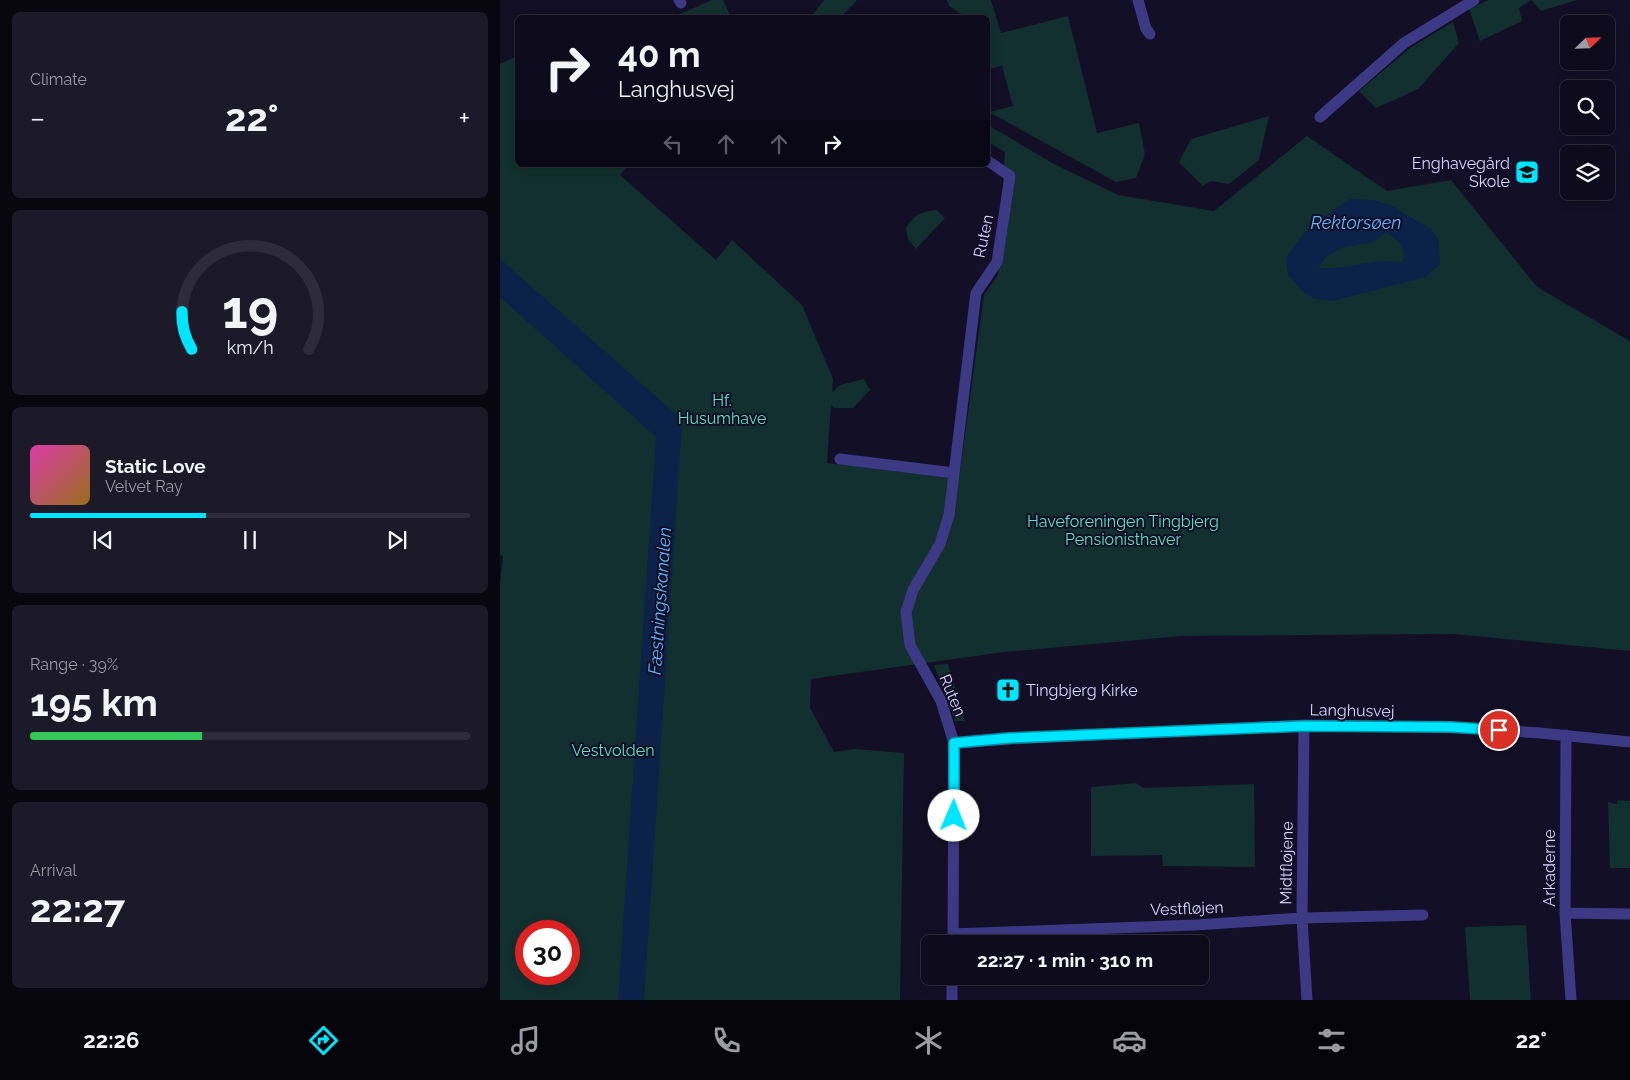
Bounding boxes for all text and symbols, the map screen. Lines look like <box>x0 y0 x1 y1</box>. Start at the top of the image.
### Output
north arrow <box>1560 15 1615 70</box>
map controls <box>1560 15 1615 200</box>
text: 40 m <box>618 34 700 75</box>
icon: right <box>535 35 600 100</box>
text: Climate <box>30 70 87 89</box>
text: Langhusvej <box>618 76 735 102</box>
button: search <box>1560 80 1615 135</box>
text: 22° <box>225 95 278 140</box>
text: − <box>30 102 45 135</box>
text: + <box>458 102 470 135</box>
icon: left <box>659 130 687 158</box>
icon: ahead <box>712 130 740 158</box>
icon: ahead <box>765 130 793 158</box>
icon: right <box>818 130 846 158</box>
button: layers <box>1560 145 1615 200</box>
place label: Enghavegård Skole <box>1412 154 1510 191</box>
school or university icon: Enghavegård Skole <box>1514 159 1540 185</box>
water label: Rektorsøen <box>1311 212 1401 233</box>
street label: Ruten <box>970 213 997 259</box>
text: 19 <box>222 279 278 340</box>
text: km/h <box>226 337 274 358</box>
park label: Hf. Husumhave <box>678 391 766 428</box>
text: Static Love <box>105 455 206 477</box>
text: Velvet Ray <box>105 477 183 496</box>
park label: Haveforeningen Tingbjerg Pensionisthaver <box>1027 512 1219 549</box>
icon: previous <box>89 526 117 554</box>
icon: pause <box>236 526 264 554</box>
icon: next <box>383 526 411 554</box>
water label: Fæstningskanalen <box>644 526 675 676</box>
text: Range · 39% <box>30 655 118 674</box>
street label: Ruten <box>935 671 970 719</box>
church icon: Tingbjerg Kirke <box>995 677 1021 703</box>
text: 195 km <box>30 680 158 725</box>
place label: Tingbjerg Kirke <box>1026 681 1138 700</box>
street label: Langhusvej <box>1309 700 1395 721</box>
pin <box>1478 709 1520 751</box>
icon: arrive <box>1485 716 1513 744</box>
park label: Vestvolden <box>571 741 655 760</box>
position arrow <box>927 789 979 841</box>
street label: Midtfløjene <box>1276 821 1297 905</box>
street label: Arkaderne <box>1540 829 1559 907</box>
text: Arrival <box>30 861 77 880</box>
text: 22:27 <box>30 886 125 931</box>
street label: Vestfløjen <box>1150 898 1224 919</box>
speed limit sign: 30 <box>515 920 580 985</box>
text: 22:27 · 1 min · 310 m <box>977 949 1153 971</box>
icon: directions <box>306 1023 341 1058</box>
icon: music <box>508 1023 543 1058</box>
icon: phone <box>709 1023 744 1058</box>
icon: climate <box>911 1023 946 1058</box>
icon: car <box>1112 1023 1147 1058</box>
icon: filters <box>1314 1023 1349 1058</box>
text: 22:26 <box>83 1027 139 1053</box>
text: 22° <box>1516 1027 1547 1053</box>

